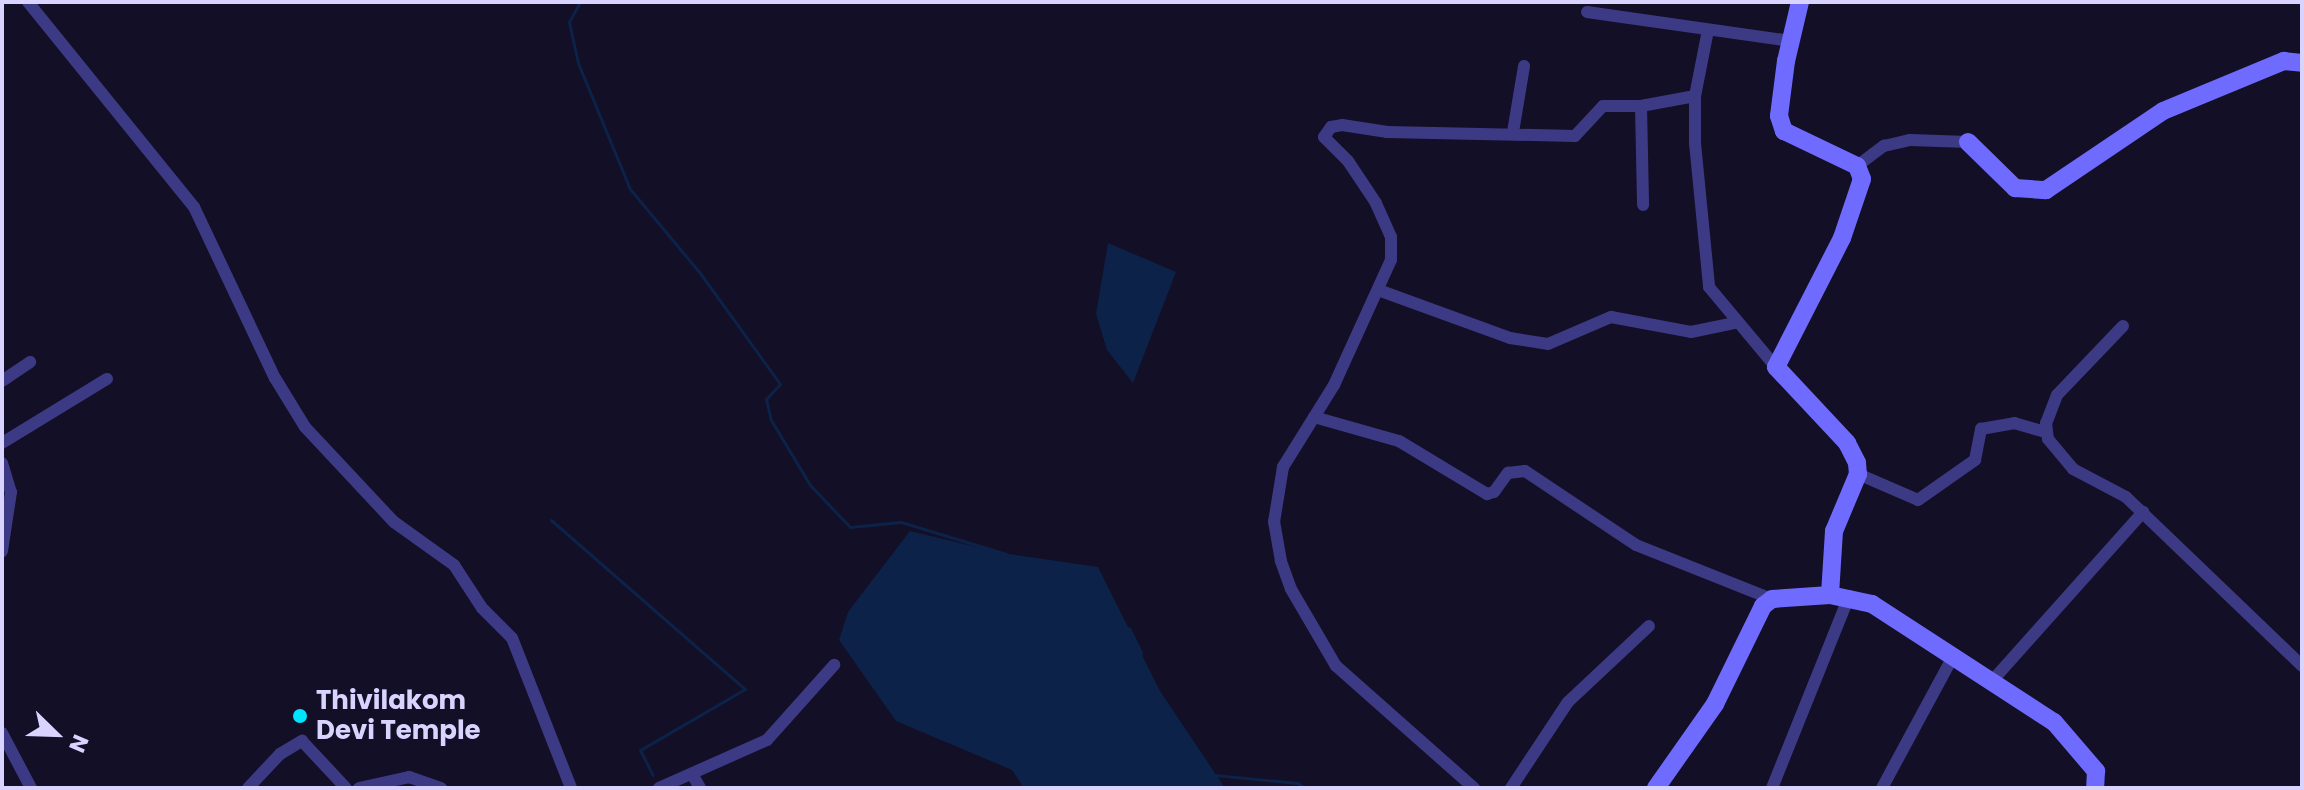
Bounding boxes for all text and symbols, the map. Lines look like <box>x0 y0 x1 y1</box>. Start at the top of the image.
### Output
place label: Thivilakom Devi Temple <box>316 685 481 746</box>
north arrow <box>16 694 96 774</box>
marker: Thivilakom Devi Temple <box>291 707 309 725</box>
text: N <box>61 730 96 757</box>

